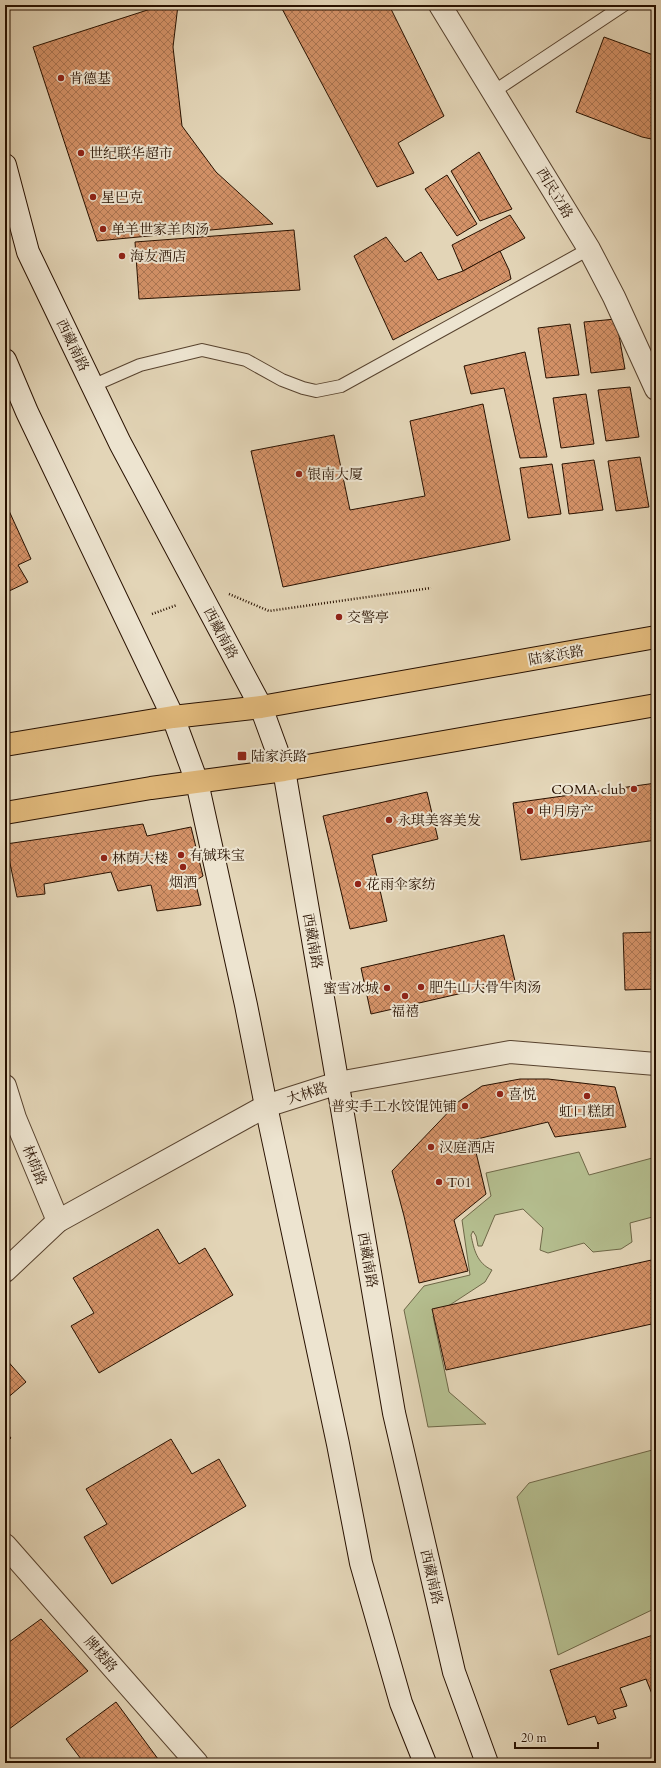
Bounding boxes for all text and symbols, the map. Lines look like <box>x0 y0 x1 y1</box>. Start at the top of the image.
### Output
place label: 肯德基 <box>69 69 111 88</box>
marker: 肯德基 <box>56 73 66 83</box>
place label: 世纪联华超市 <box>89 144 173 163</box>
marker: 世纪联华超市 <box>76 148 86 158</box>
street label: 西民立路 <box>532 164 577 222</box>
place label: 星巴克 <box>101 188 143 207</box>
marker: 星巴克 <box>88 192 98 202</box>
place label: 单羊世家羊肉汤 <box>111 220 209 239</box>
marker: 单羊世家羊肉汤 <box>98 224 108 234</box>
place label: 海友酒店 <box>130 247 186 266</box>
marker: 海友酒店 <box>117 251 127 261</box>
street label: 西藏南路 <box>52 316 93 375</box>
place label: 银南大厦 <box>307 465 363 484</box>
marker: 银南大厦 <box>294 469 304 479</box>
street label: 西藏南路 <box>199 604 242 662</box>
place label: 交警亭 <box>347 608 389 627</box>
marker: 交警亭 <box>334 612 344 622</box>
street label: 陆家浜路 <box>527 641 585 670</box>
place label: 陆家浜路 <box>251 747 307 766</box>
marker: 陆家浜路 <box>236 750 248 762</box>
place label: COMA club <box>551 780 626 799</box>
marker: COMA club <box>629 784 639 794</box>
place label: 申月房产 <box>538 802 594 821</box>
marker: 申月房产 <box>525 806 535 816</box>
place label: 永琪美容美发 <box>397 811 481 830</box>
marker: 永琪美容美发 <box>384 815 394 825</box>
place label: 有铖珠宝 <box>189 846 245 865</box>
place label: 林荫大楼 <box>112 849 168 868</box>
marker: 有铖珠宝 <box>176 850 186 860</box>
marker: 林荫大楼 <box>99 853 109 863</box>
marker: 烟酒 <box>178 862 188 872</box>
place label: 烟酒 <box>169 873 197 892</box>
place label: 花雨伞家纺 <box>366 875 436 894</box>
marker: 花雨伞家纺 <box>353 879 363 889</box>
street label: 西藏南路 <box>298 912 327 970</box>
place label: 肥牛山大骨牛肉汤 <box>429 978 541 997</box>
place label: 蜜雪冰城 <box>323 979 379 998</box>
marker: 肥牛山大骨牛肉汤 <box>416 982 426 992</box>
marker: 蜜雪冰城 <box>382 983 392 993</box>
marker: 福禧 <box>400 991 410 1001</box>
place label: 福禧 <box>391 1002 419 1021</box>
street label: 大林路 <box>284 1078 330 1109</box>
place label: 喜悦 <box>508 1085 536 1104</box>
marker: 喜悦 <box>495 1089 505 1099</box>
marker: 虹口糕团 <box>582 1091 592 1101</box>
place label: 普实手工水饺馄饨铺 <box>331 1097 457 1116</box>
marker: 普实手工水饺馄饨铺 <box>460 1101 470 1111</box>
place label: 虹口糕团 <box>559 1102 615 1121</box>
place label: 汉庭酒店 <box>439 1138 495 1157</box>
street label: 林荫路 <box>18 1142 51 1188</box>
marker: 汉庭酒店 <box>426 1142 436 1152</box>
place label: T01 <box>447 1173 472 1192</box>
marker: T01 <box>434 1177 444 1187</box>
street label: 西藏南路 <box>353 1231 382 1289</box>
street label: 西藏南路 <box>416 1548 447 1607</box>
street label: 牌楼路 <box>80 1632 122 1676</box>
scale bar <box>515 1724 598 1750</box>
text: 20 m <box>521 1730 548 1746</box>

